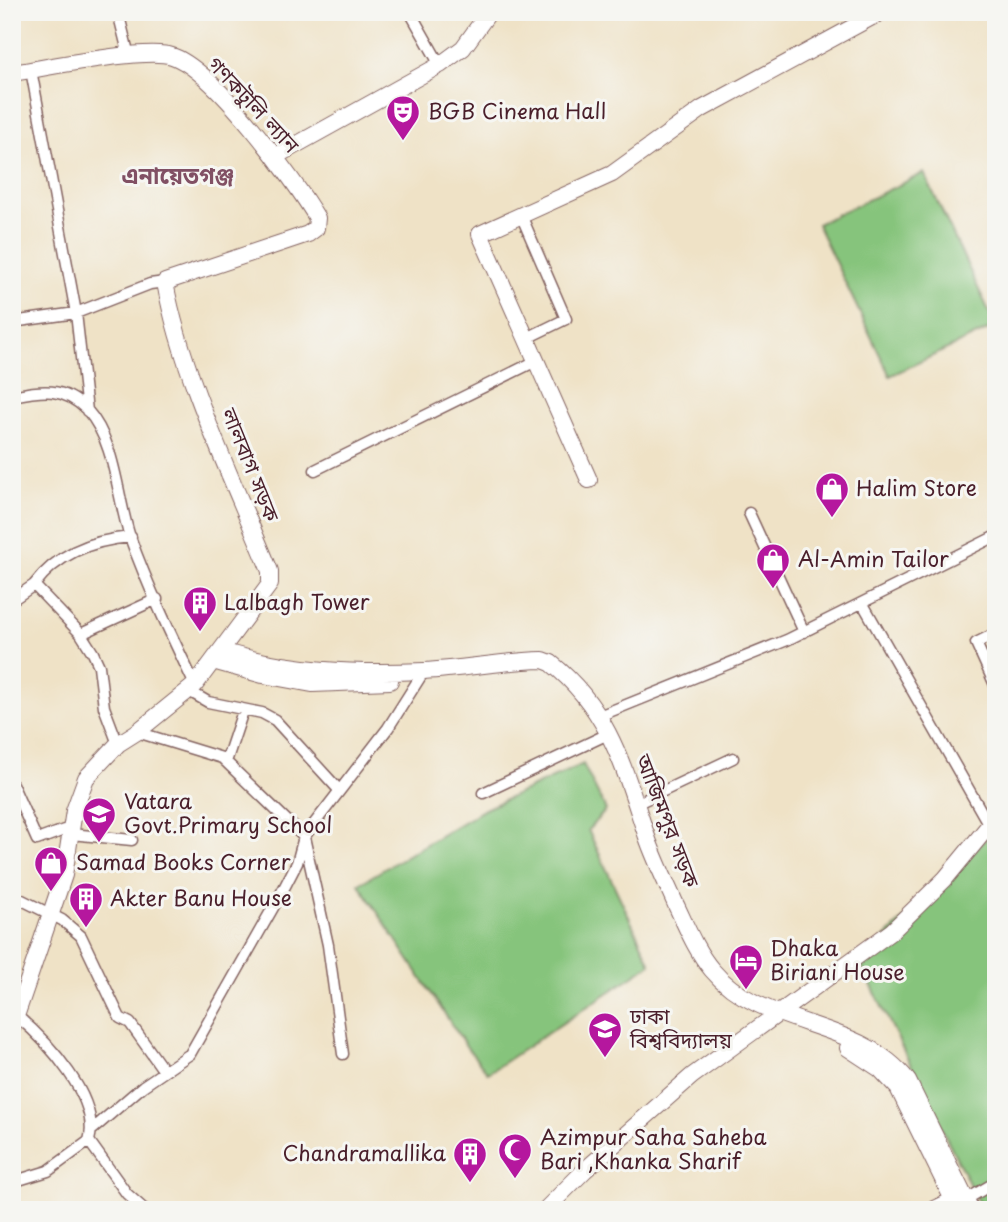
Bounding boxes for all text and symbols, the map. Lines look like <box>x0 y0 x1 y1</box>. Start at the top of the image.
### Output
street label: গণকটুলি ল্যান <box>201 48 308 159</box>
theatre icon: BGB Cinema Hall <box>384 93 422 142</box>
place label: BGB Cinema Hall <box>428 94 606 126</box>
district label: এনায়েতগঞ্জ <box>122 157 234 192</box>
street label: লালবাগ সড়ক <box>214 402 290 527</box>
shop icon: Halim Store <box>813 470 851 519</box>
place label: Halim Store <box>856 471 977 503</box>
shop icon: Al-Amin Tailor <box>754 541 792 590</box>
place label: Al-Amin Tailor <box>798 542 949 574</box>
building icon: Lalbagh Tower <box>181 584 219 633</box>
place label: Lalbagh Tower <box>224 585 370 617</box>
street label: আজিমপুর সড়ক <box>628 748 709 892</box>
place label: Vatara Govt.Primary School <box>124 784 332 840</box>
school or university icon: Vatara Govt.Primary School <box>80 795 118 844</box>
shop icon: Samad Books Corner <box>32 844 70 893</box>
place label: Samad Books Corner <box>76 845 291 877</box>
building icon: Akter Banu House <box>67 880 105 929</box>
place label: Akter Banu House <box>110 881 292 913</box>
place label: Dhaka Biriani House <box>770 931 905 987</box>
hotel icon: Dhaka Biriani House <box>727 942 765 991</box>
place label: ঢাকা বিশ্ববিদ্যালয় <box>629 999 733 1055</box>
school or university icon: ঢাকা বিশ্ববিদ্যালয় <box>586 1010 624 1059</box>
place label: Azimpur Saha Saheba Bari ,Khanka Sharif <box>540 1120 767 1176</box>
mosque icon: Azimpur Saha Saheba Bari ,Khanka Sharif <box>496 1131 534 1180</box>
building icon: Chandramallika <box>451 1135 489 1184</box>
place label: Chandramallika <box>283 1136 447 1168</box>

